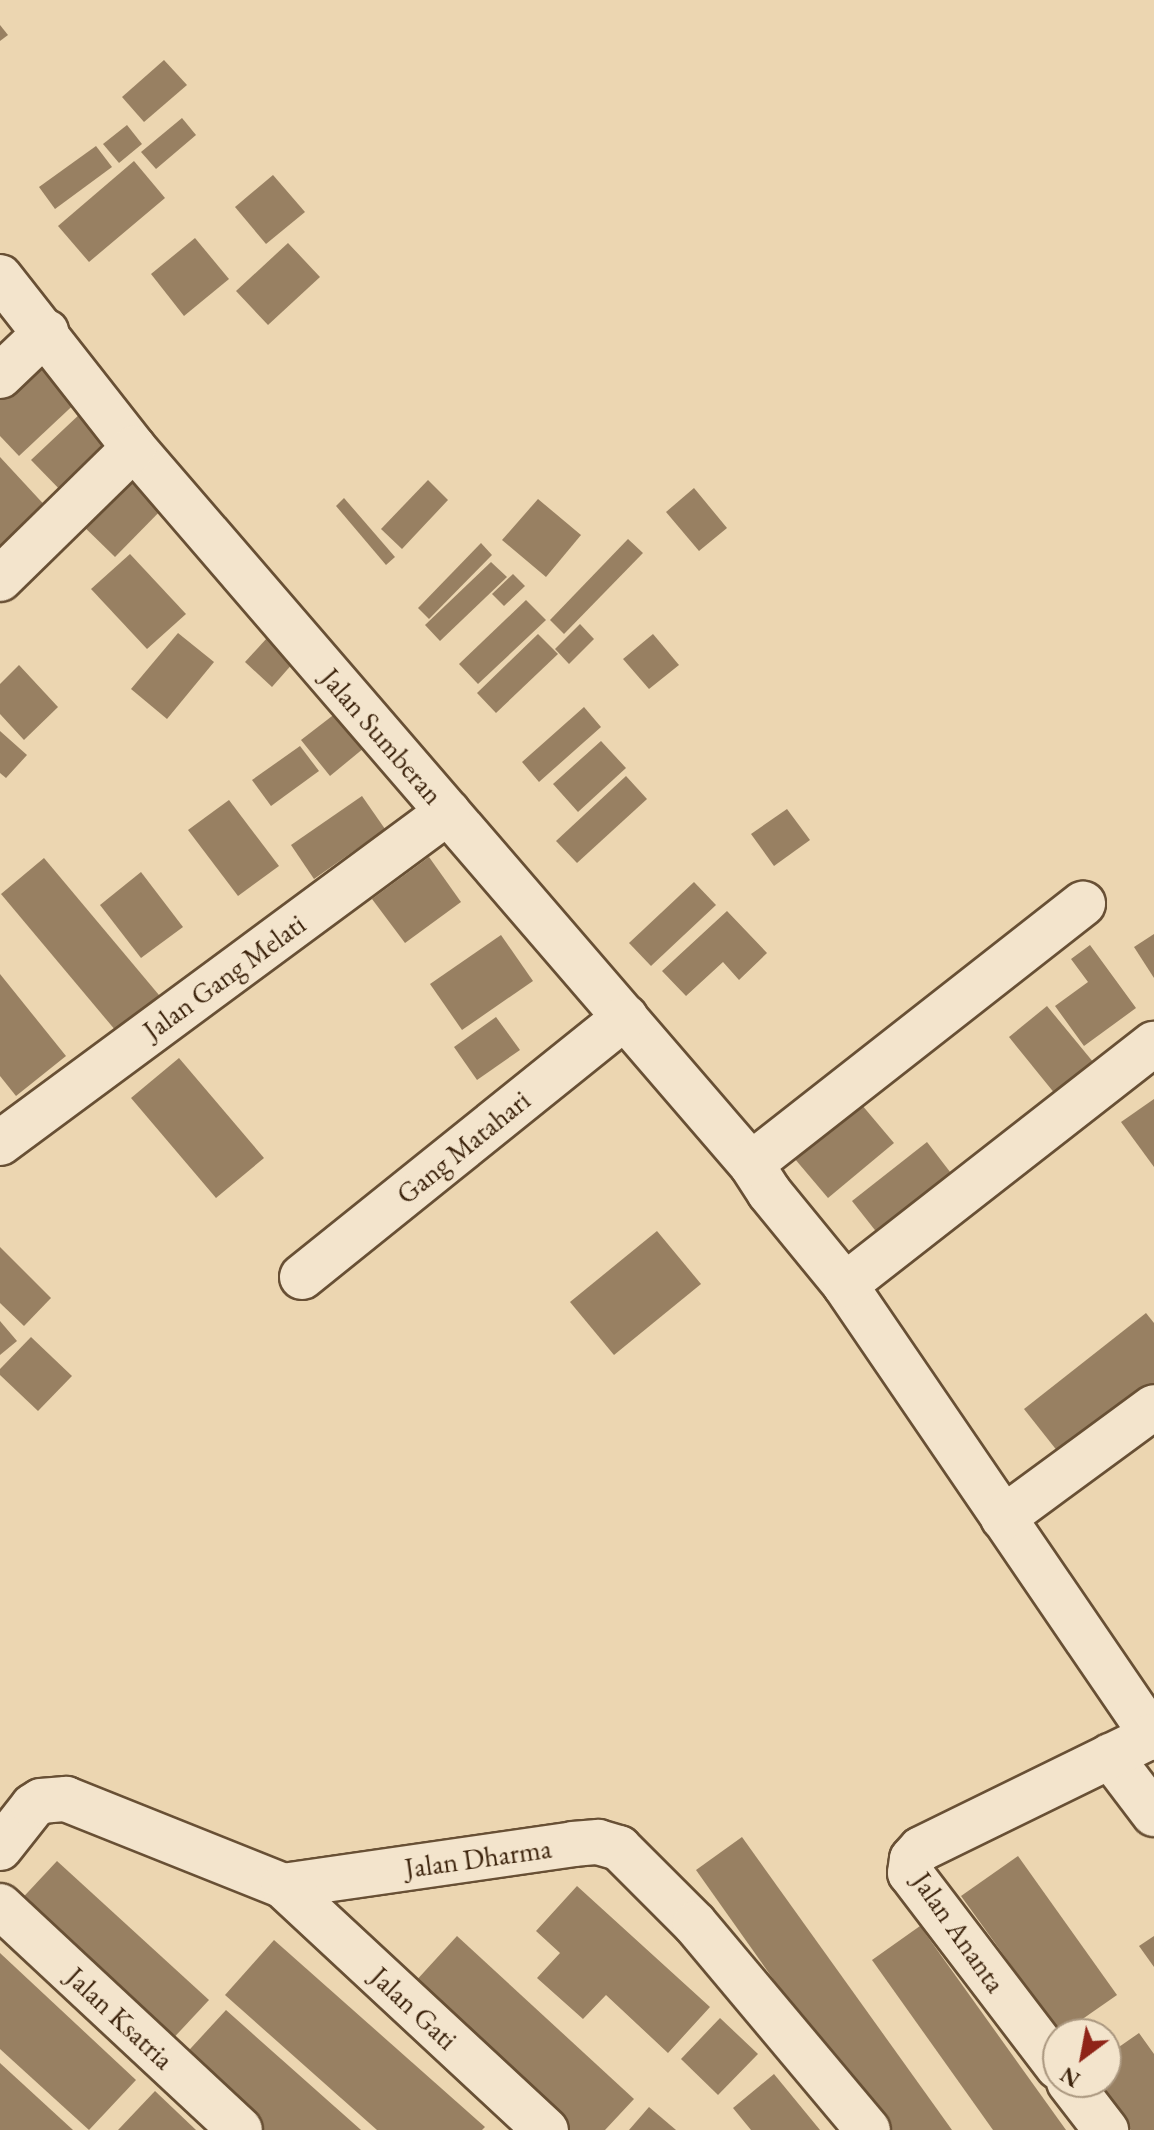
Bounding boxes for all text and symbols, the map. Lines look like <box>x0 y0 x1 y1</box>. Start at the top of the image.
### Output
street label: Jalan Sumberan <box>314 661 450 811</box>
street label: Jalan Gang Melati <box>136 907 312 1047</box>
street label: Gang Matahari <box>390 1083 536 1211</box>
street label: Jalan Dharma <box>402 1831 554 1885</box>
street label: Jalan Ananta <box>905 1865 1013 1999</box>
street label: Jalan Gati <box>364 1959 464 2057</box>
street label: Jalan Ksatria <box>59 1960 181 2076</box>
north arrow <box>1042 2018 1122 2098</box>
text: N <box>1055 2060 1085 2094</box>

